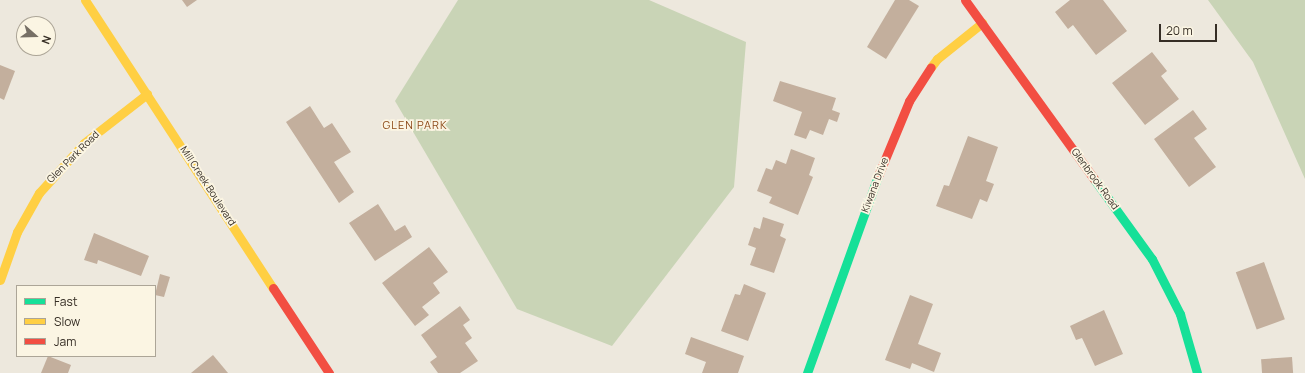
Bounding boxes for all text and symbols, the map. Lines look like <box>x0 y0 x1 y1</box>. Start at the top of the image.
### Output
north arrow <box>16 16 56 56</box>
scale bar <box>1161 16 1219 42</box>
text: 20 m <box>1166 22 1193 39</box>
text: N <box>38 34 55 46</box>
district label: GLEN PARK <box>383 118 447 132</box>
street label: Glen Park Road <box>44 128 102 186</box>
street label: Mill Creek Boulevard <box>178 144 238 228</box>
street label: Glenbrook Road <box>1069 146 1121 212</box>
street label: Kiwana Drive <box>859 156 891 214</box>
legend <box>16 285 156 357</box>
text: Fast <box>54 293 78 310</box>
text: Slow <box>54 313 80 330</box>
text: Jam <box>54 333 76 350</box>

